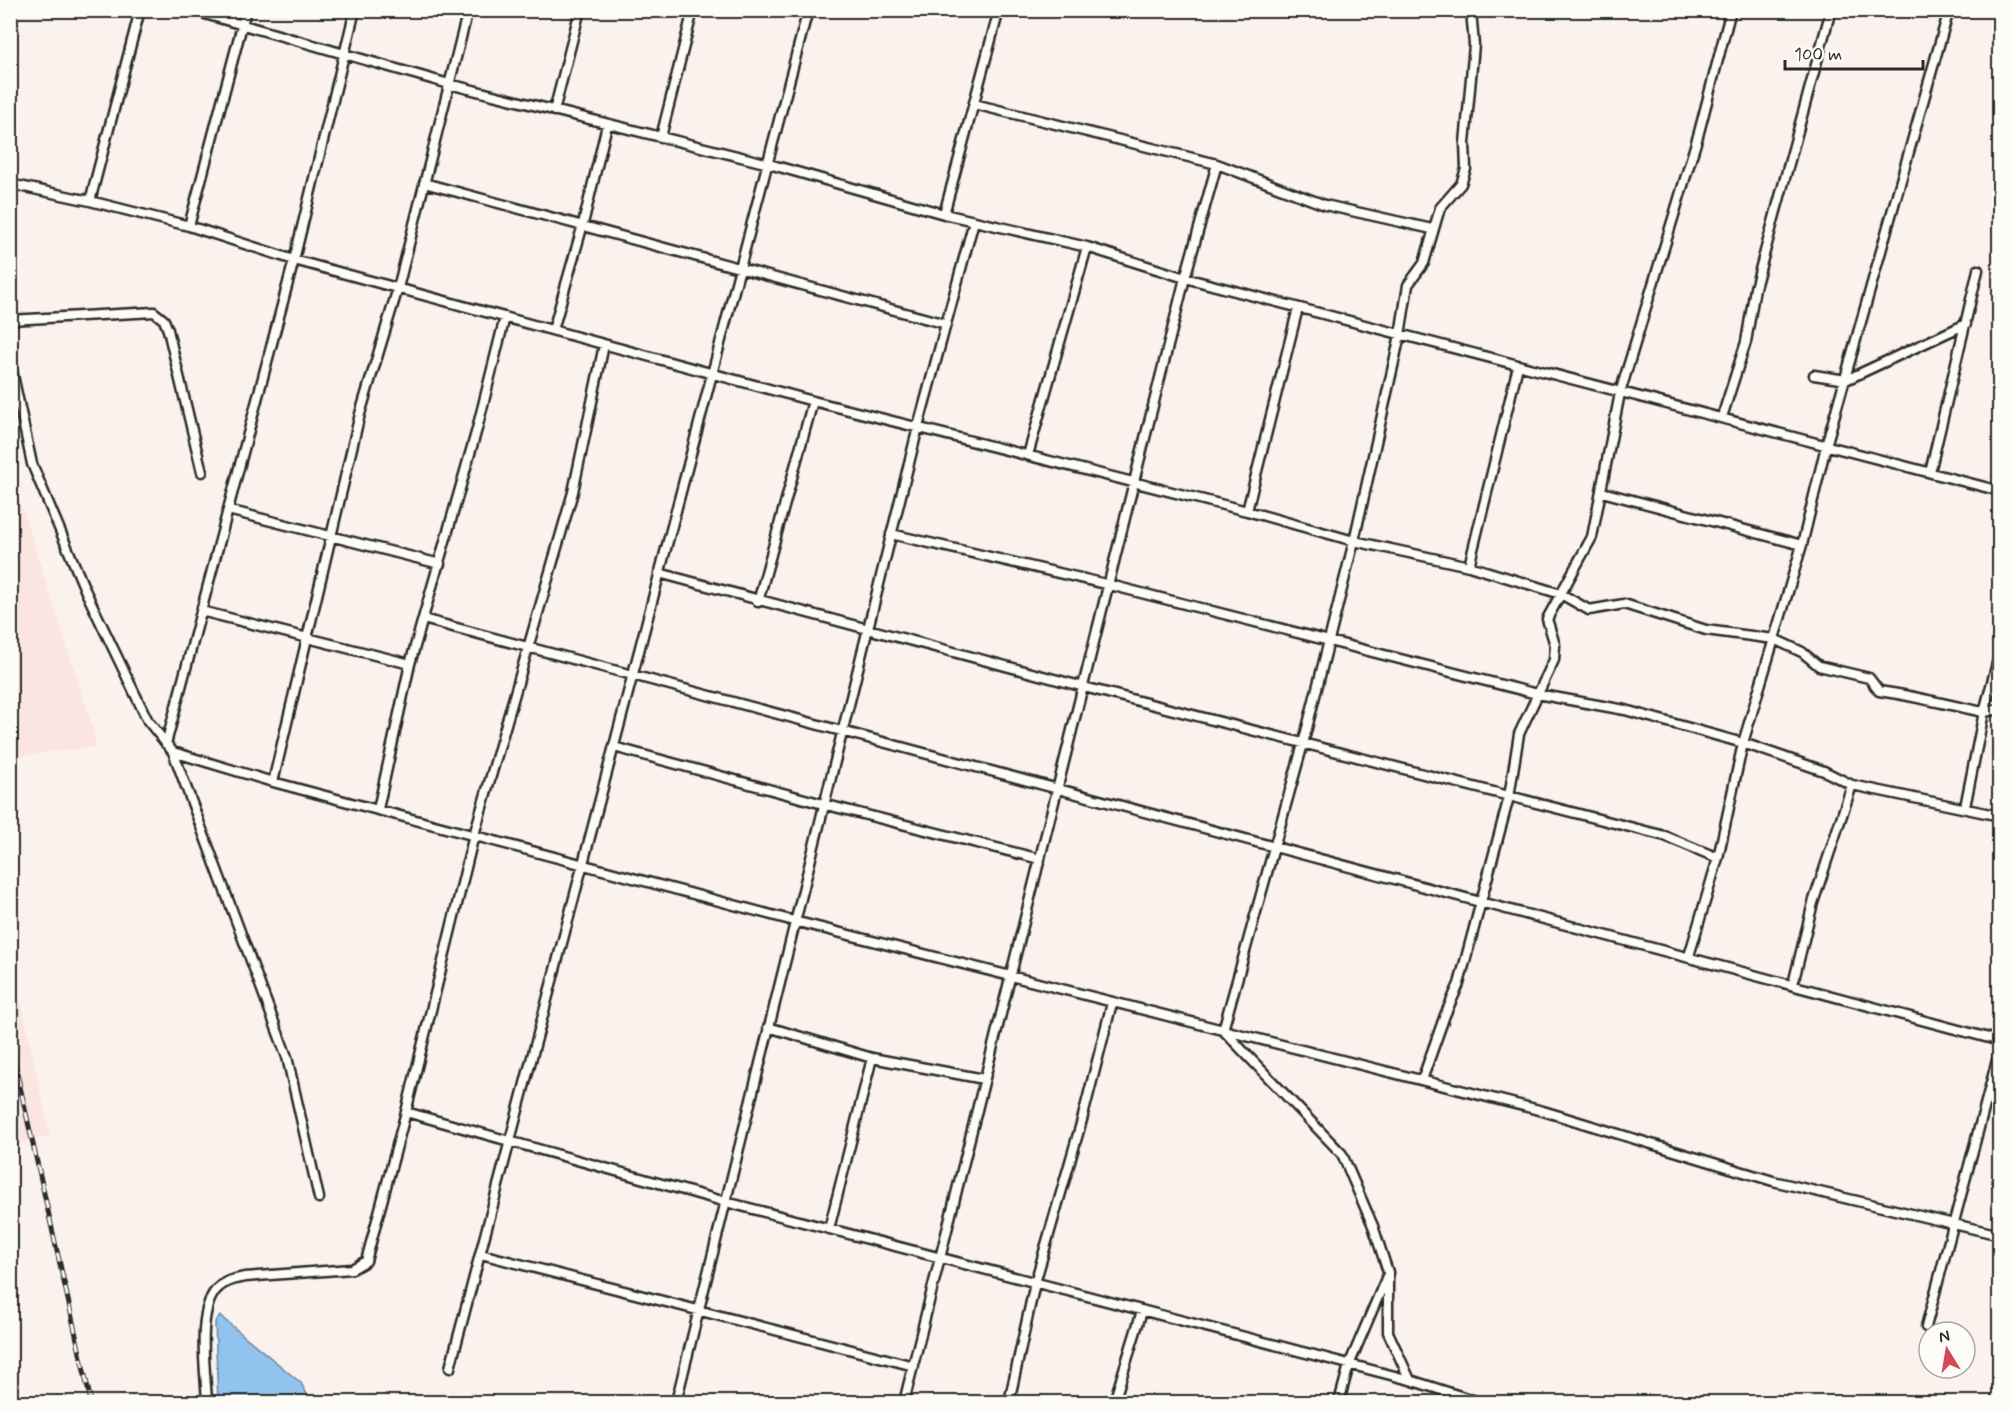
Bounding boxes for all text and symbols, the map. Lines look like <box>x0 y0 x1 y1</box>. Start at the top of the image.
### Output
scale bar <box>1785 33 1923 71</box>
text: 100 m <box>1794 43 1842 67</box>
north arrow <box>1917 1320 1977 1380</box>
text: N <box>1937 1325 1952 1348</box>

